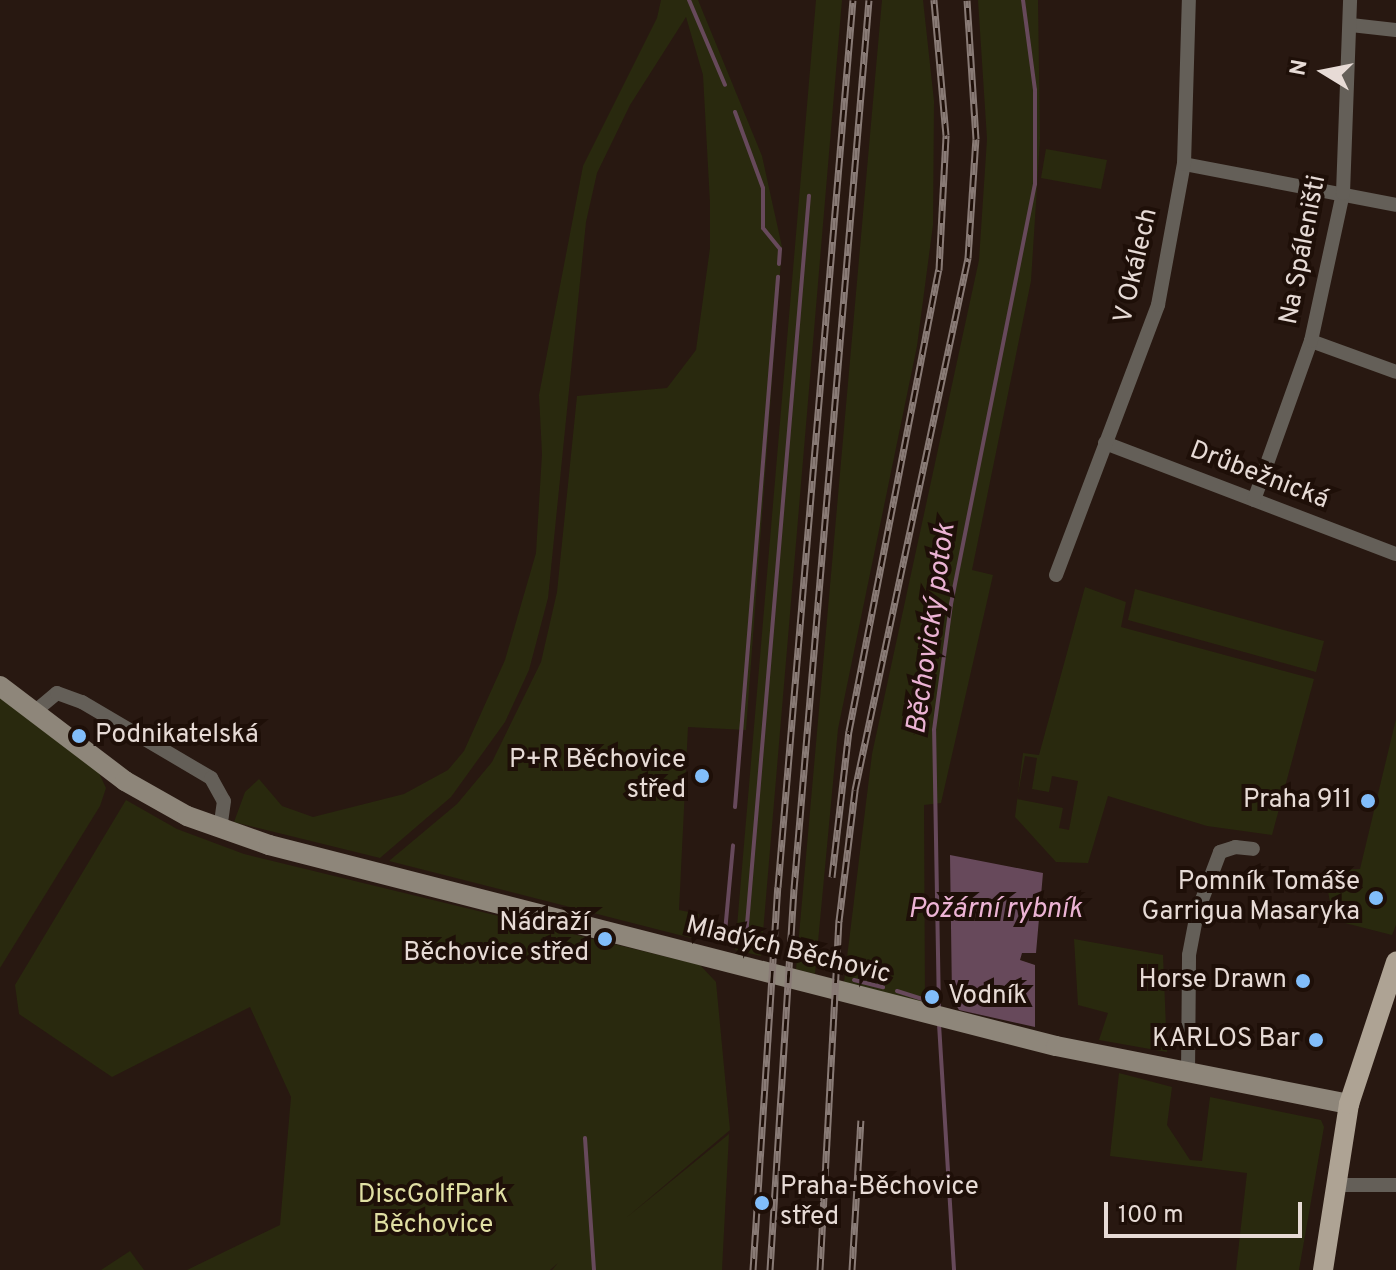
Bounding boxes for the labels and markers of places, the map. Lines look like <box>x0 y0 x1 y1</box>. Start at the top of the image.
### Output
place label: Podnikatelská <box>95 720 259 752</box>
marker: Podnikatelská <box>70 727 88 745</box>
place label: P+R Běchovice střed <box>509 745 686 806</box>
marker: P+R Běchovice střed <box>693 767 711 785</box>
place label: Praha 911 <box>1243 785 1352 817</box>
marker: Praha 911 <box>1359 792 1377 810</box>
place label: Pomník Tomáše Garrigua Masaryka <box>1142 867 1360 928</box>
marker: Pomník Tomáše Garrigua Masaryka <box>1367 889 1385 907</box>
place label: Nádraží Běchovice střed <box>403 908 589 970</box>
marker: Nádraží Běchovice střed <box>596 930 614 948</box>
place label: Horse Drawn <box>1138 965 1287 997</box>
marker: Horse Drawn <box>1294 972 1312 990</box>
place label: Vodník <box>948 981 1027 1013</box>
marker: Vodník <box>923 988 941 1006</box>
place label: KARLOS Bar <box>1152 1024 1300 1056</box>
marker: KARLOS Bar <box>1307 1031 1325 1049</box>
place label: Praha-Běchovice střed <box>780 1172 979 1234</box>
marker: Praha-Běchovice střed <box>751 1192 773 1214</box>

